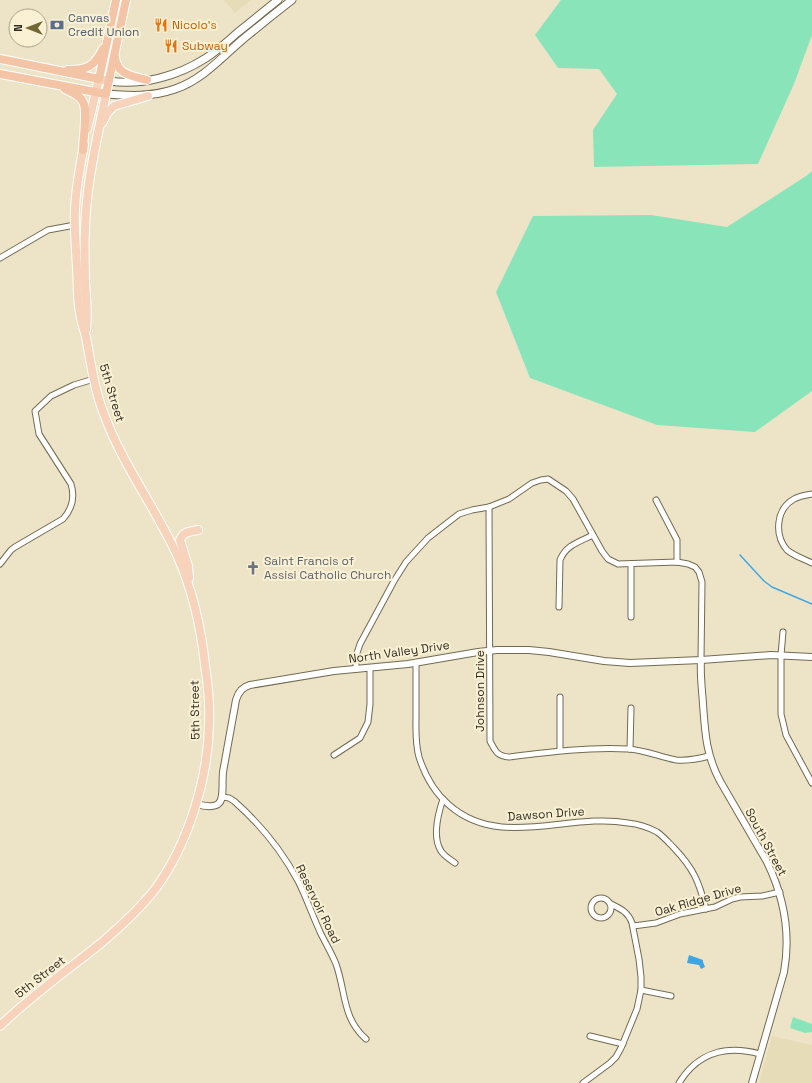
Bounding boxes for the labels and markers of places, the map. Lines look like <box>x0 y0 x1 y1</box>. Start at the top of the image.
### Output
place label: Canvas Credit Union <box>68 10 139 40</box>
bank icon: Canvas Credit Union <box>49 17 65 33</box>
restaurant icon: Nicolo's <box>153 17 169 33</box>
place label: Nicolo's <box>172 17 217 33</box>
restaurant icon: Subway <box>163 38 179 54</box>
place label: Subway <box>182 38 228 54</box>
place label: Saint Francis of Assisi Catholic Church <box>264 553 391 583</box>
church icon: Saint Francis of Assisi Catholic Church <box>245 560 261 576</box>

